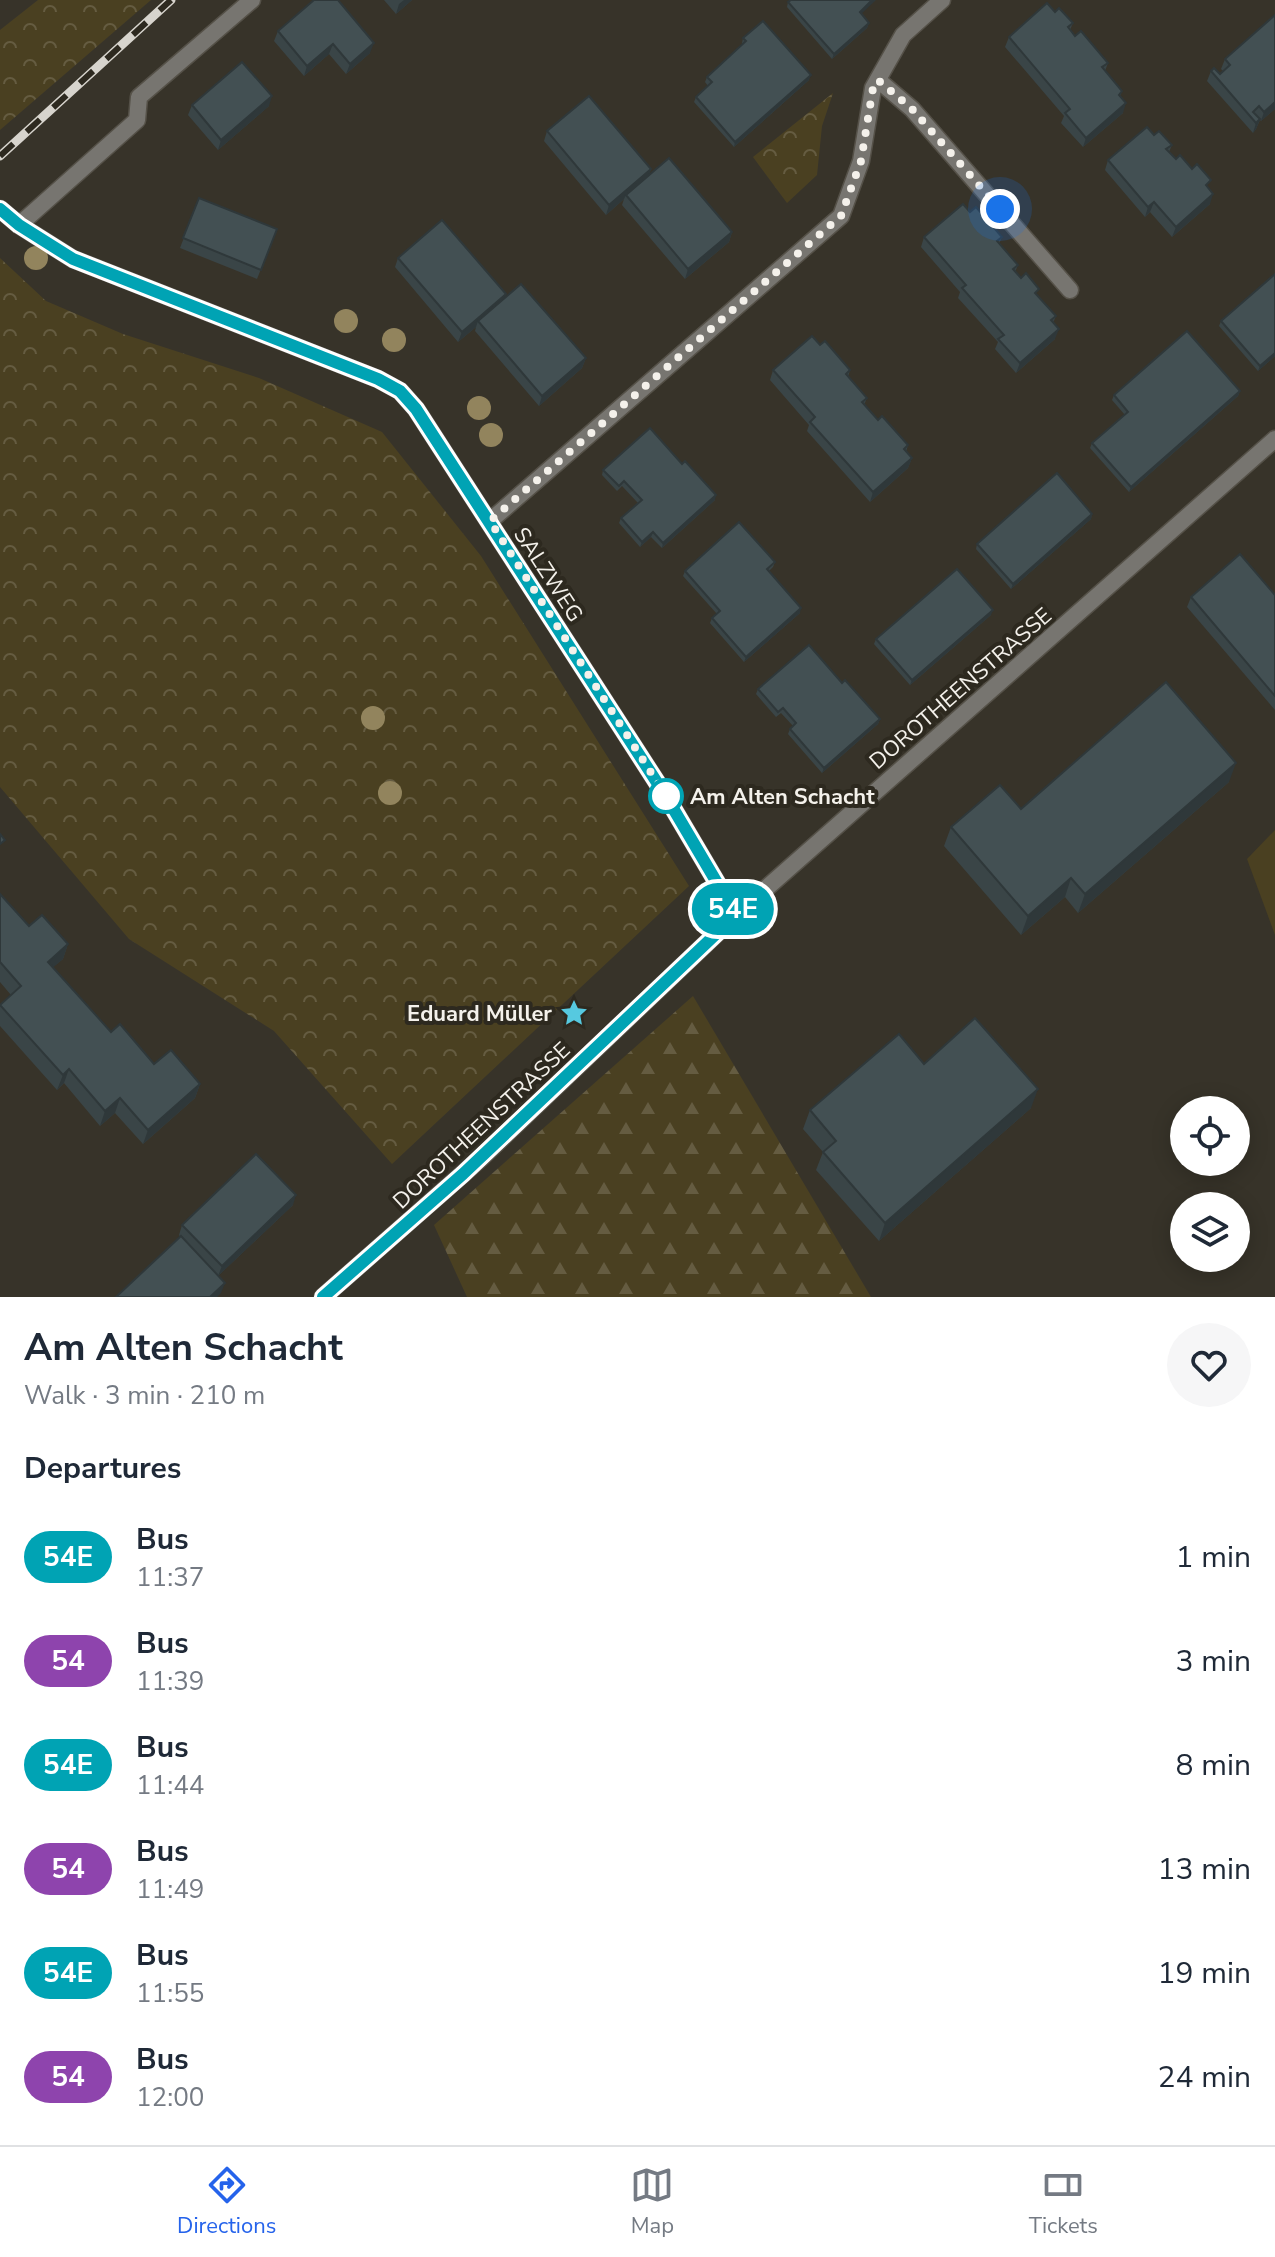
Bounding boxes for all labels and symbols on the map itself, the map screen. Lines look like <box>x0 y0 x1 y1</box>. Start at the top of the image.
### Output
your location <box>980 189 1020 229</box>
street label: SALZWEG <box>506 521 590 628</box>
street label: DOROTHEENSTRASSE <box>863 601 1058 776</box>
marker: Am Alten Schacht <box>649 779 683 813</box>
place label: Am Alten Schacht <box>690 782 875 812</box>
line badge: 54E <box>687 883 779 935</box>
place icon: Eduard Müller <box>559 998 589 1028</box>
place label: Eduard Müller <box>407 999 552 1029</box>
street label: DOROTHEENSTRASSE <box>386 1036 577 1216</box>

